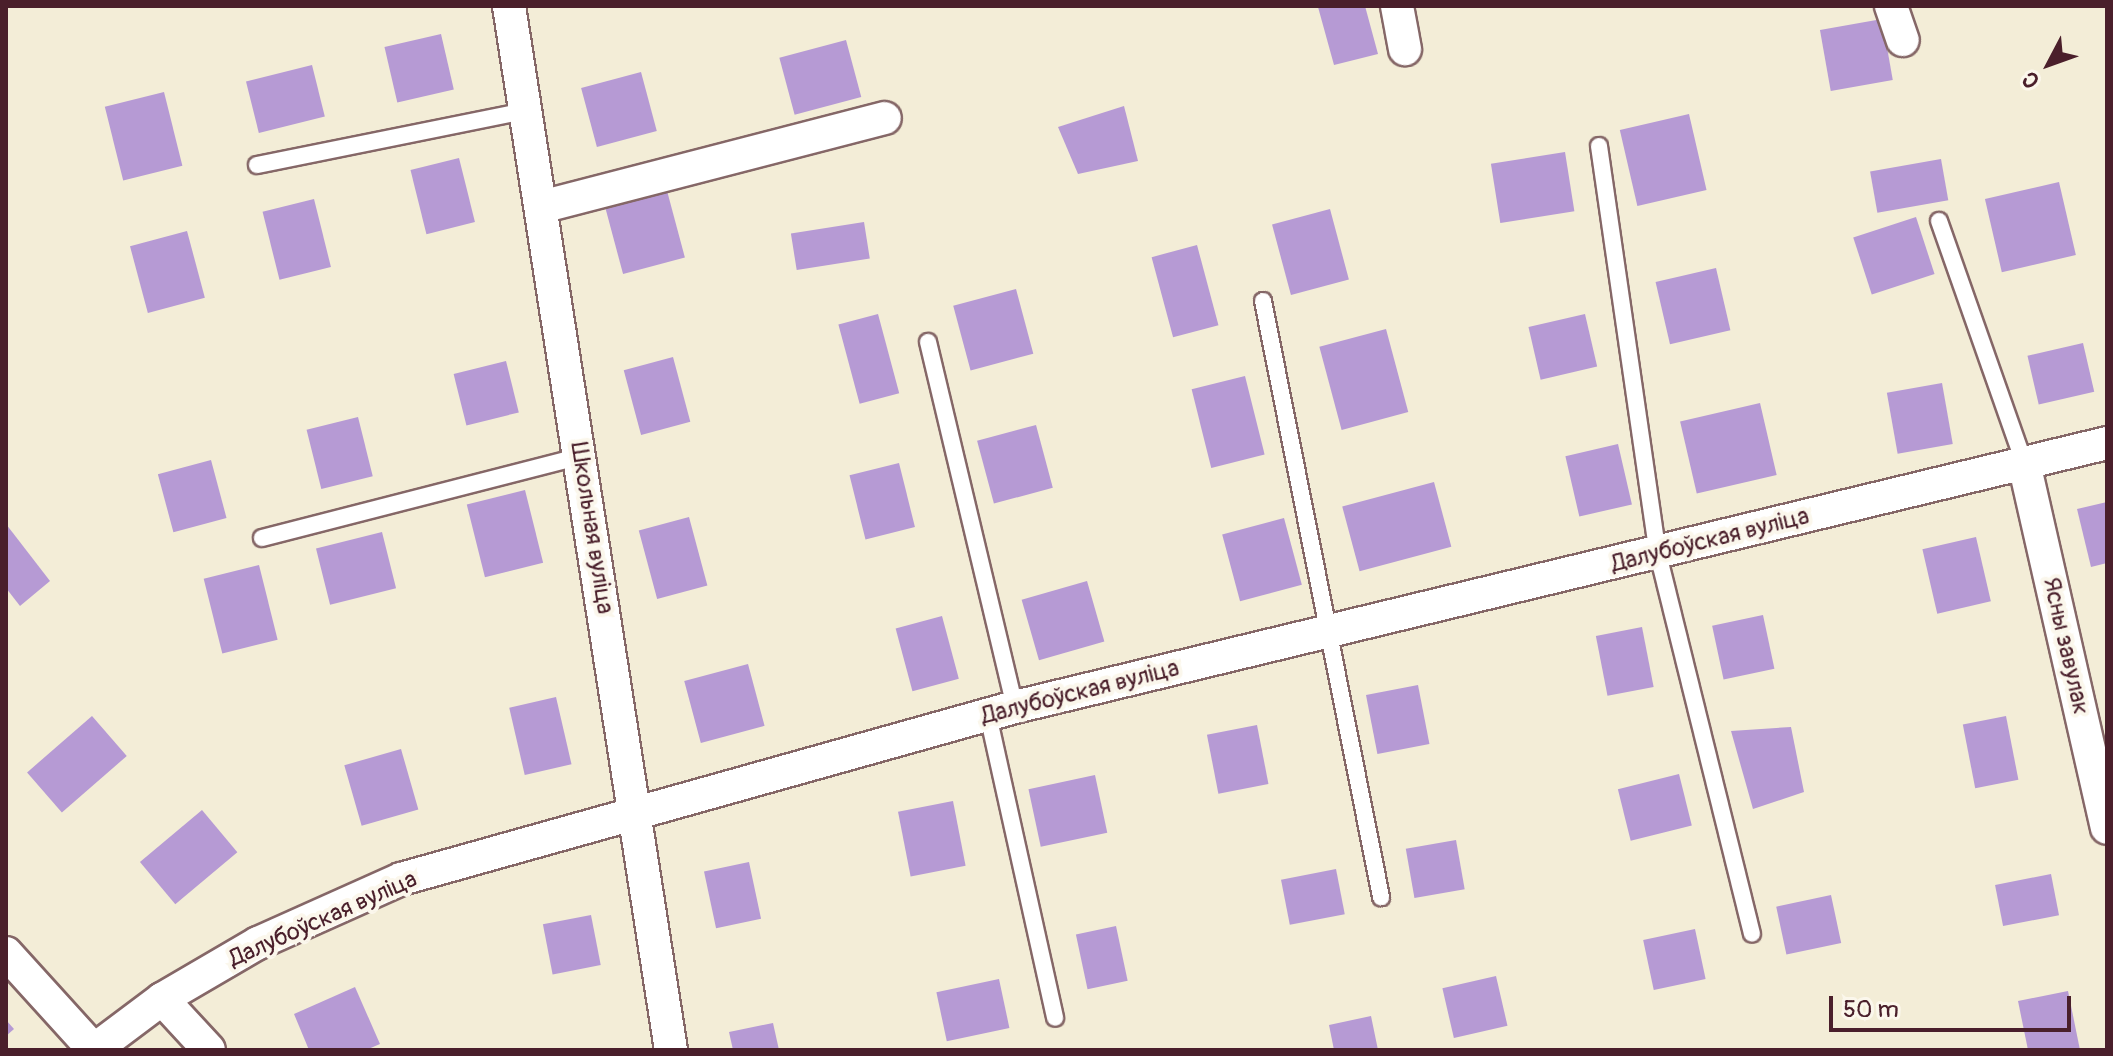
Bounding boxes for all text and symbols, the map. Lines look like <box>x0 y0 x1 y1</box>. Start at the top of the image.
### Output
north arrow <box>2009 24 2089 104</box>
text: С <box>2016 65 2046 94</box>
street label: Школьная вуліца <box>564 440 620 616</box>
street label: Далубоўская вуліца <box>1608 501 1812 579</box>
street label: Ясны завулак <box>2036 575 2096 717</box>
street label: Далубоўская вуліца <box>978 653 1182 731</box>
street label: Далубоўская вуліца <box>225 865 421 973</box>
scale bar <box>1833 980 2075 1030</box>
text: 50 m <box>1843 995 1899 1024</box>

